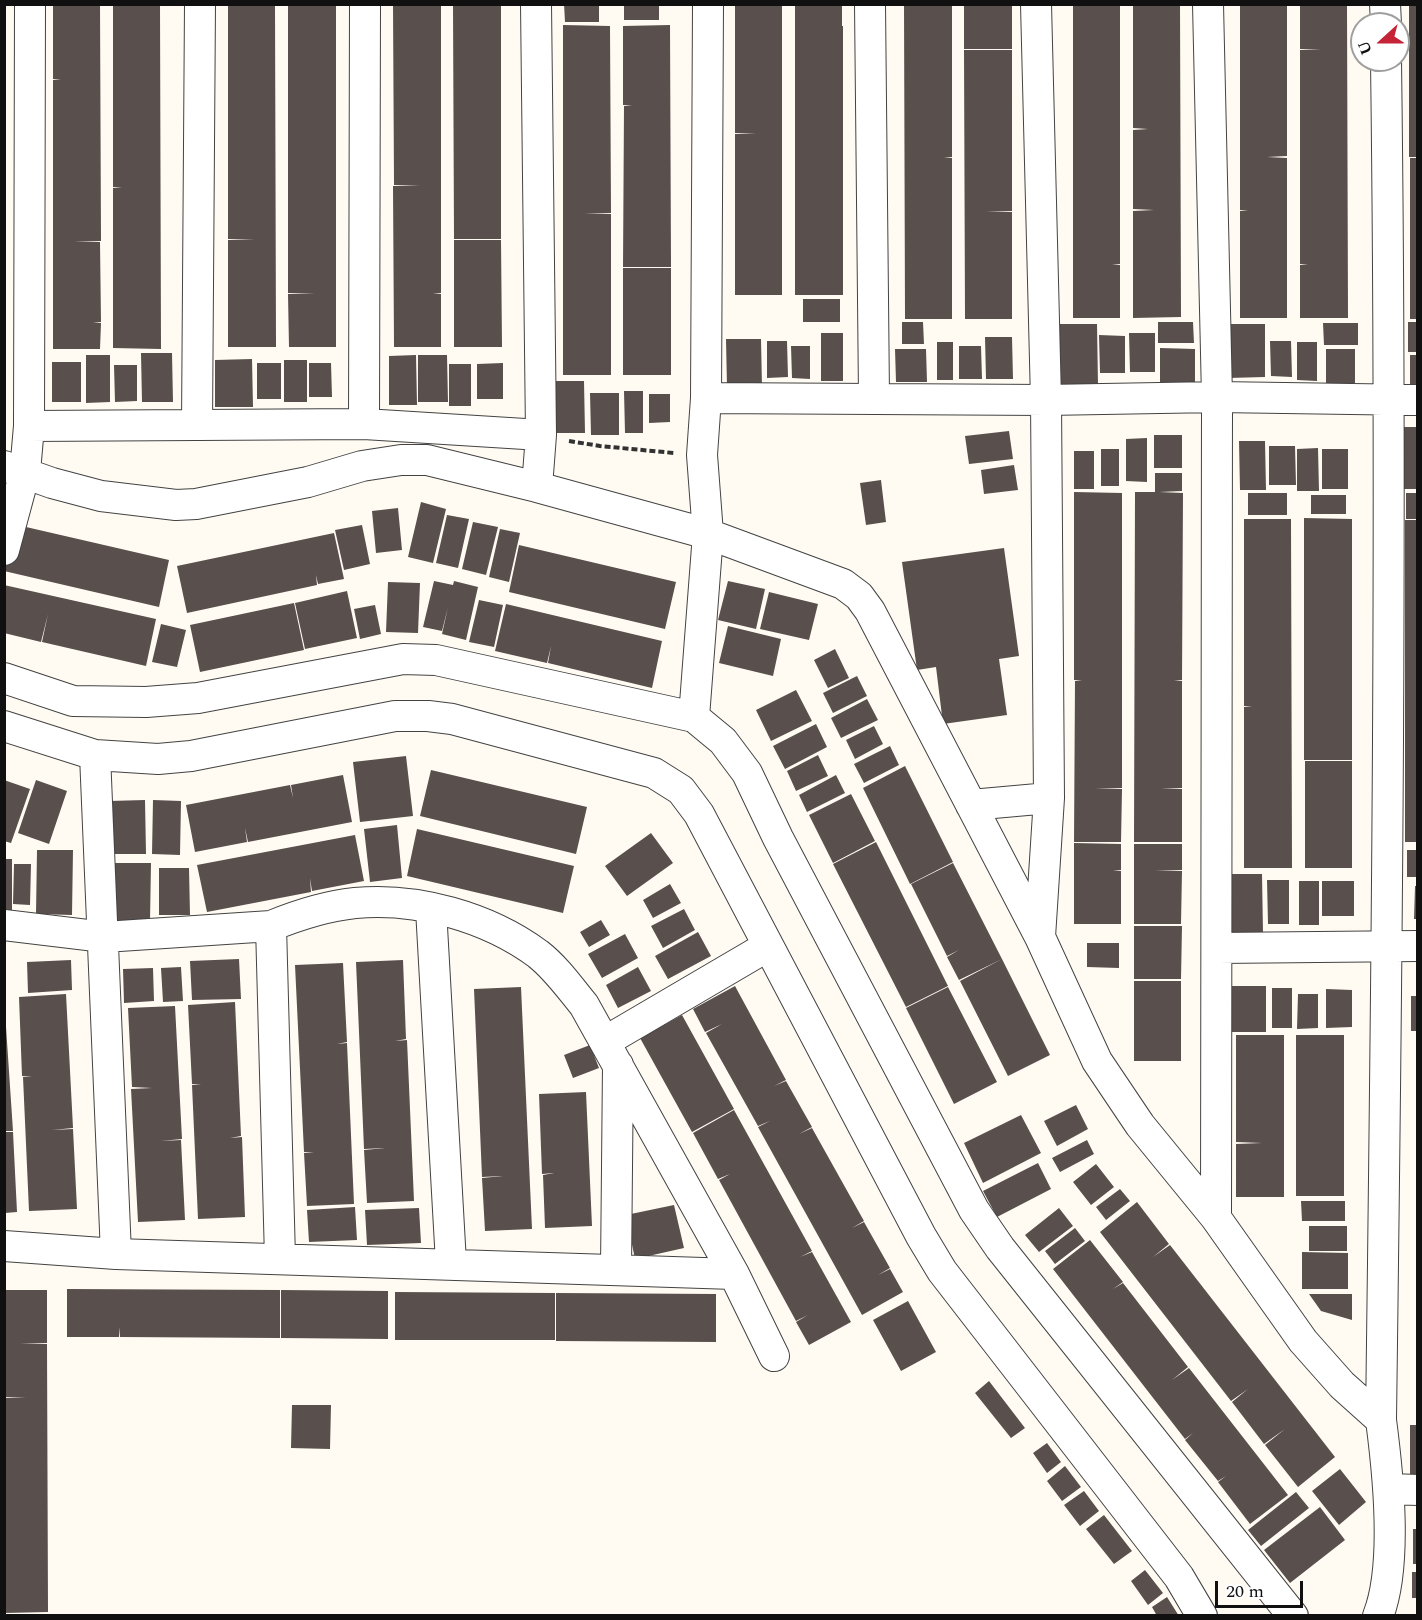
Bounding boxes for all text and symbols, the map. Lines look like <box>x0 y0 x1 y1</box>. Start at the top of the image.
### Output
north arrow <box>1350 12 1410 72</box>
text: U <box>1351 37 1379 58</box>
scale bar <box>1218 1569 1306 1607</box>
text: 20 m <box>1226 1578 1264 1605</box>

